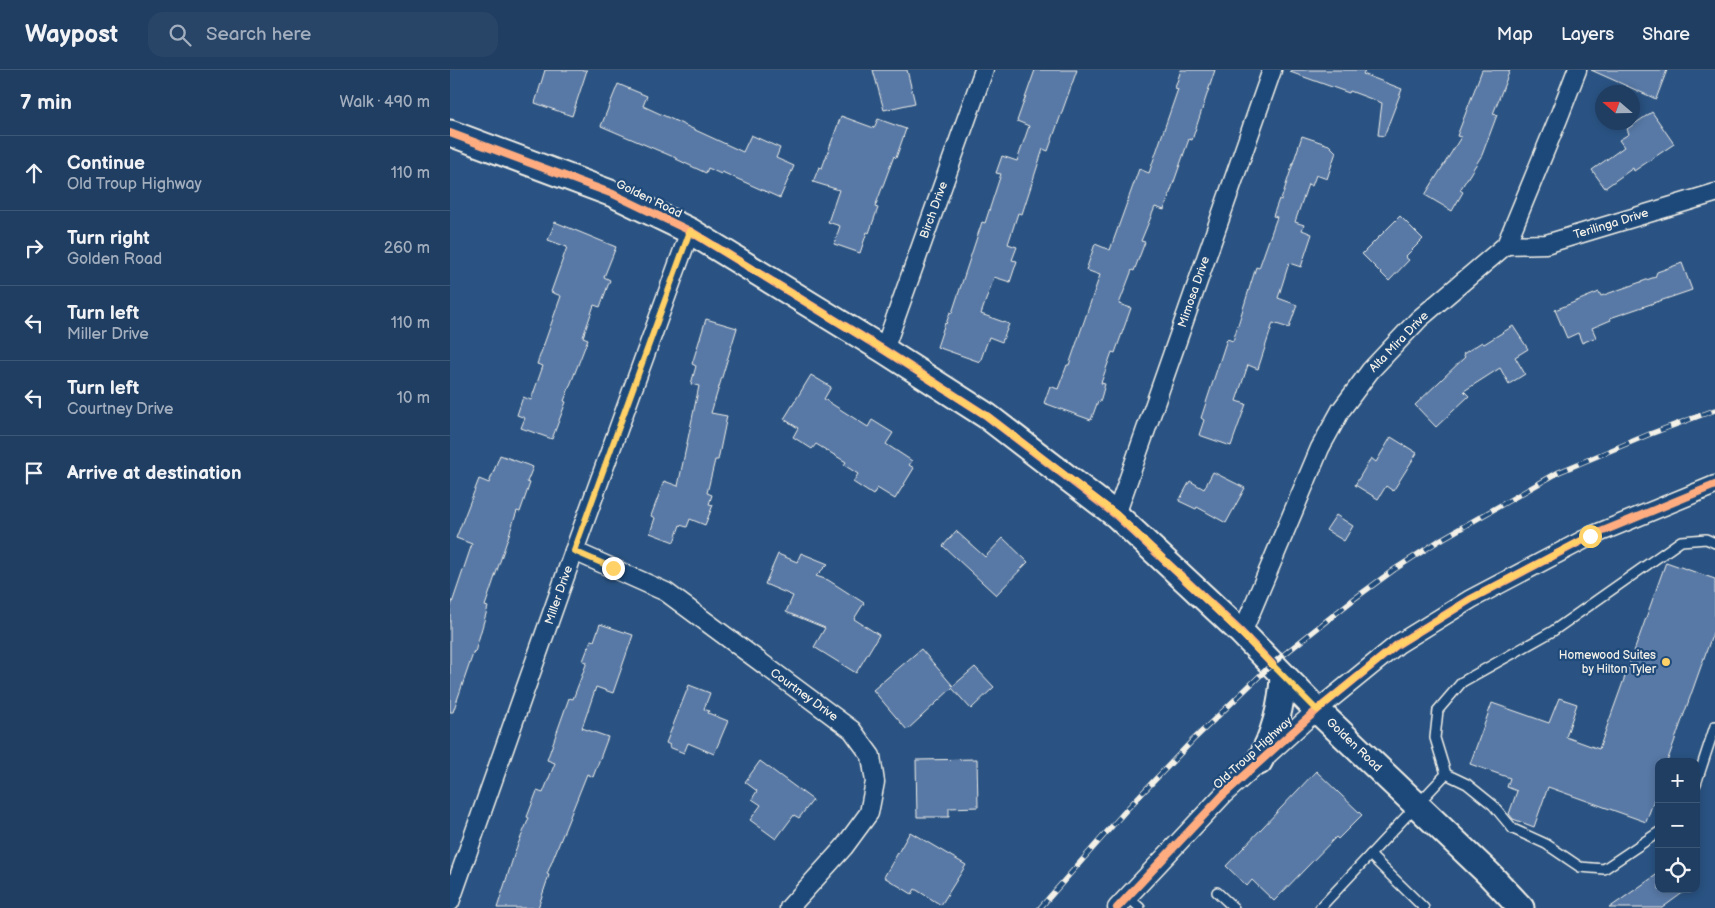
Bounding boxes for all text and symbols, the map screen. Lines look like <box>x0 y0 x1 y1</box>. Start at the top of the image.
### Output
search box <box>148 12 498 57</box>
text: Waypost <box>25 20 118 49</box>
icon: search <box>166 21 194 49</box>
text: Search here <box>206 23 311 46</box>
text: Map <box>1497 24 1533 45</box>
text: Layers <box>1561 24 1614 45</box>
text: Share <box>1642 24 1690 45</box>
north arrow <box>1595 85 1640 130</box>
text: 7 min <box>20 90 72 115</box>
text: Walk · 490 m <box>339 93 430 112</box>
text: Continue <box>67 152 145 175</box>
icon: ahead <box>20 159 48 187</box>
text: 110 m <box>391 164 430 183</box>
text: Old Troup Highway <box>67 175 202 194</box>
street label: Golden Road <box>614 177 684 221</box>
street label: Birch Drive <box>917 179 951 241</box>
street label: Terilinga Drive <box>1572 205 1650 243</box>
text: Turn right <box>67 227 150 250</box>
icon: right <box>20 234 48 262</box>
text: 260 m <box>384 239 430 258</box>
text: Golden Road <box>67 250 162 269</box>
street label: Mimosa Drive <box>1175 255 1213 329</box>
text: Turn left <box>67 302 139 325</box>
street label: Alta Mira Drive <box>1366 308 1432 376</box>
icon: left <box>20 309 48 337</box>
text: 110 m <box>391 314 430 333</box>
text: Miller Drive <box>67 325 149 344</box>
text: Turn left <box>67 377 139 400</box>
icon: left <box>20 384 48 412</box>
text: 10 m <box>397 389 430 408</box>
text: Courtney Drive <box>67 400 174 419</box>
icon: arrive <box>20 459 48 487</box>
text: Arrive at destination <box>67 462 242 485</box>
route start <box>1579 525 1602 548</box>
route end <box>602 557 625 580</box>
street label: Miller Drive <box>542 564 576 626</box>
place label: Homewood Suites by Hilton Tyler <box>1559 648 1657 677</box>
marker: Homewood Suites by Hilton Tyler <box>1660 656 1672 668</box>
street label: Courtney Drive <box>767 665 841 725</box>
street label: Old Troup Highway <box>1210 713 1296 792</box>
street label: Golden Road <box>1323 715 1385 775</box>
map controls <box>1655 758 1700 893</box>
button: + <box>1655 758 1700 803</box>
button: − <box>1655 803 1700 848</box>
button: locate <box>1655 848 1700 893</box>

